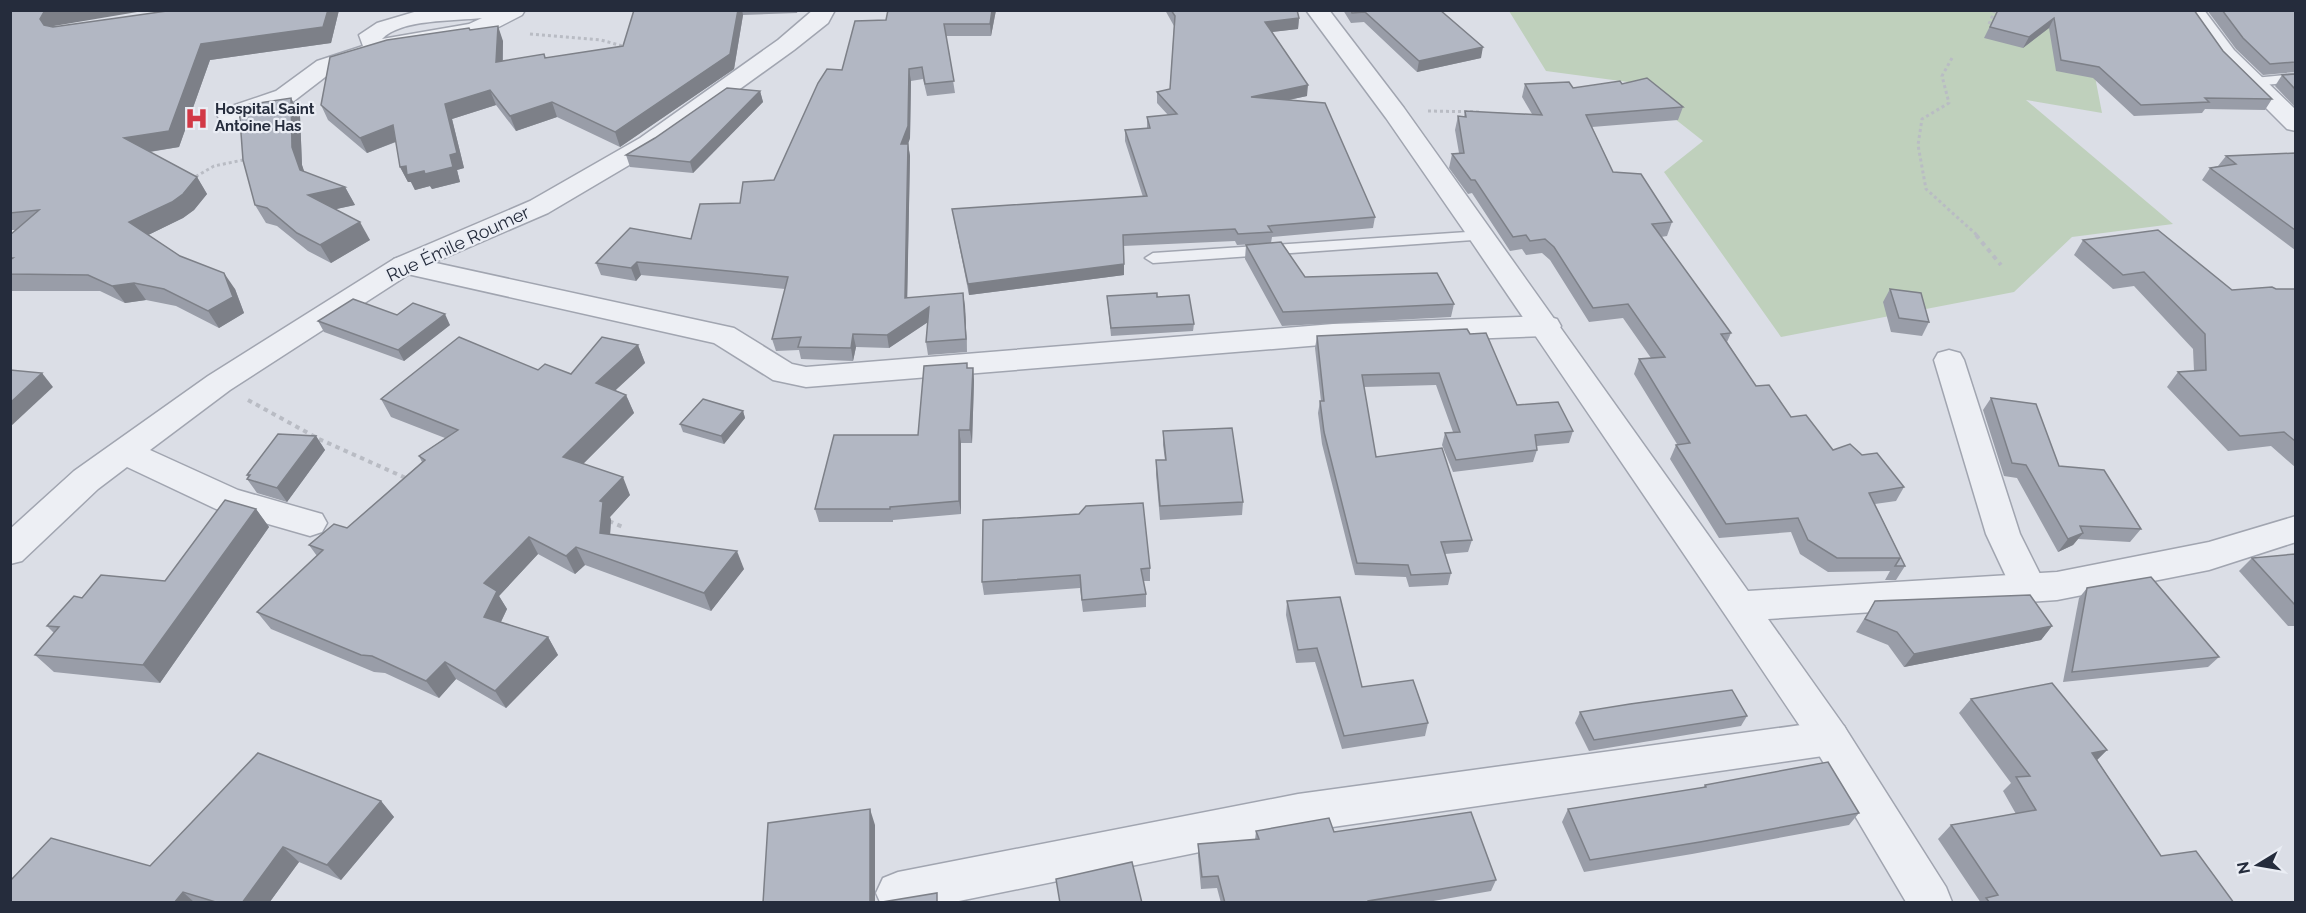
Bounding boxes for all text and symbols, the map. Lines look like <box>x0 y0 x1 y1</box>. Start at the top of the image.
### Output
place label: Hospital Saint Antoine Has <box>215 100 315 135</box>
hospital icon: Hospital Saint Antoine Has <box>184 105 210 131</box>
street label: Rue Émile Roumer <box>383 200 533 286</box>
north arrow <box>2228 835 2288 895</box>
text: N <box>2233 860 2254 876</box>

